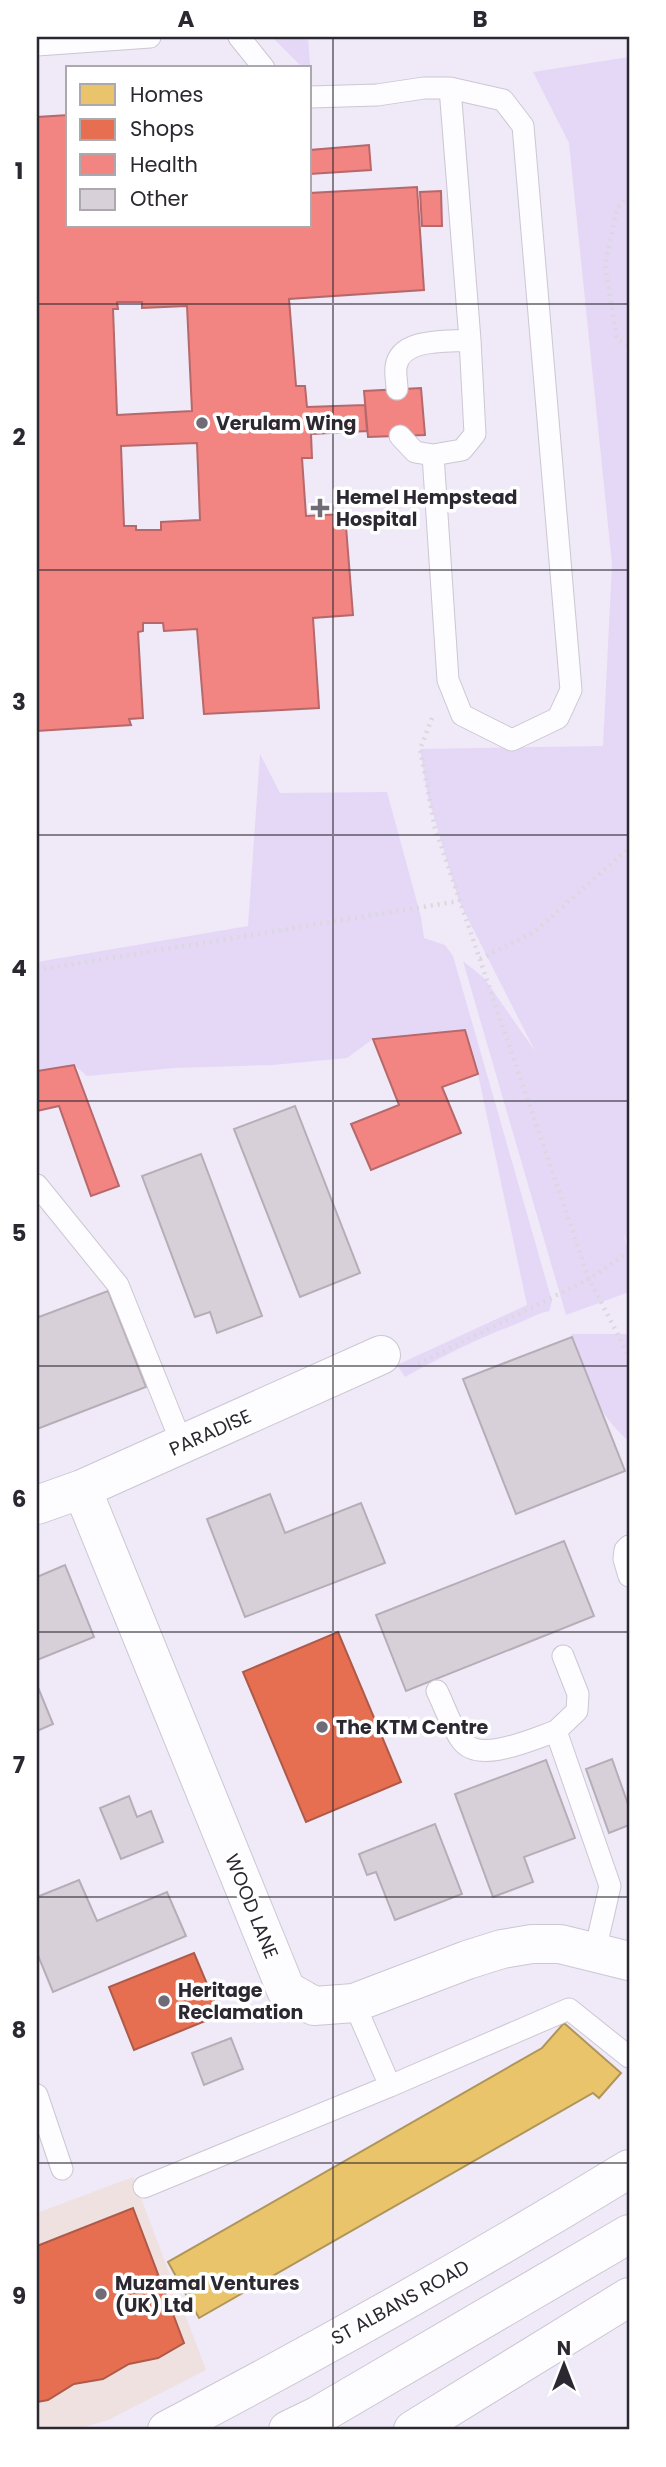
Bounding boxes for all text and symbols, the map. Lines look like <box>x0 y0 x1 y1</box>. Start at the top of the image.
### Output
text: A <box>178 3 195 35</box>
text: B <box>472 3 488 35</box>
legend <box>66 66 312 228</box>
text: Homes <box>130 80 204 109</box>
text: Shops <box>130 114 194 143</box>
text: Health <box>130 150 198 179</box>
text: 1 <box>15 155 23 187</box>
text: Other <box>130 184 189 213</box>
place label: Verulam Wing <box>216 410 356 437</box>
marker: Verulam Wing <box>194 415 210 431</box>
text: 2 <box>12 421 26 453</box>
place label: Hemel Hempstead Hospital <box>336 484 518 533</box>
marker: Hemel Hempstead Hospital <box>310 498 330 518</box>
text: 3 <box>12 686 26 718</box>
text: 4 <box>11 952 27 984</box>
text: 5 <box>12 1217 26 1249</box>
street label: PARADISE <box>165 1402 256 1463</box>
text: 6 <box>12 1483 26 1515</box>
place label: The KTM Centre <box>336 1714 489 1741</box>
marker: The KTM Centre <box>314 1719 330 1735</box>
text: 7 <box>13 1749 25 1781</box>
street label: WOOD LANE <box>218 1850 285 1963</box>
place label: Heritage Reclamation <box>178 1977 303 2026</box>
marker: Heritage Reclamation <box>156 1993 172 2009</box>
text: 8 <box>12 2014 26 2046</box>
street label: ST ALBANS ROAD <box>326 2253 474 2352</box>
place label: Muzamal Ventures (UK) Ltd <box>115 2270 300 2319</box>
text: 9 <box>12 2280 26 2312</box>
marker: Muzamal Ventures (UK) Ltd <box>93 2286 109 2302</box>
north arrow <box>530 2330 600 2400</box>
text: N <box>557 2335 571 2362</box>

